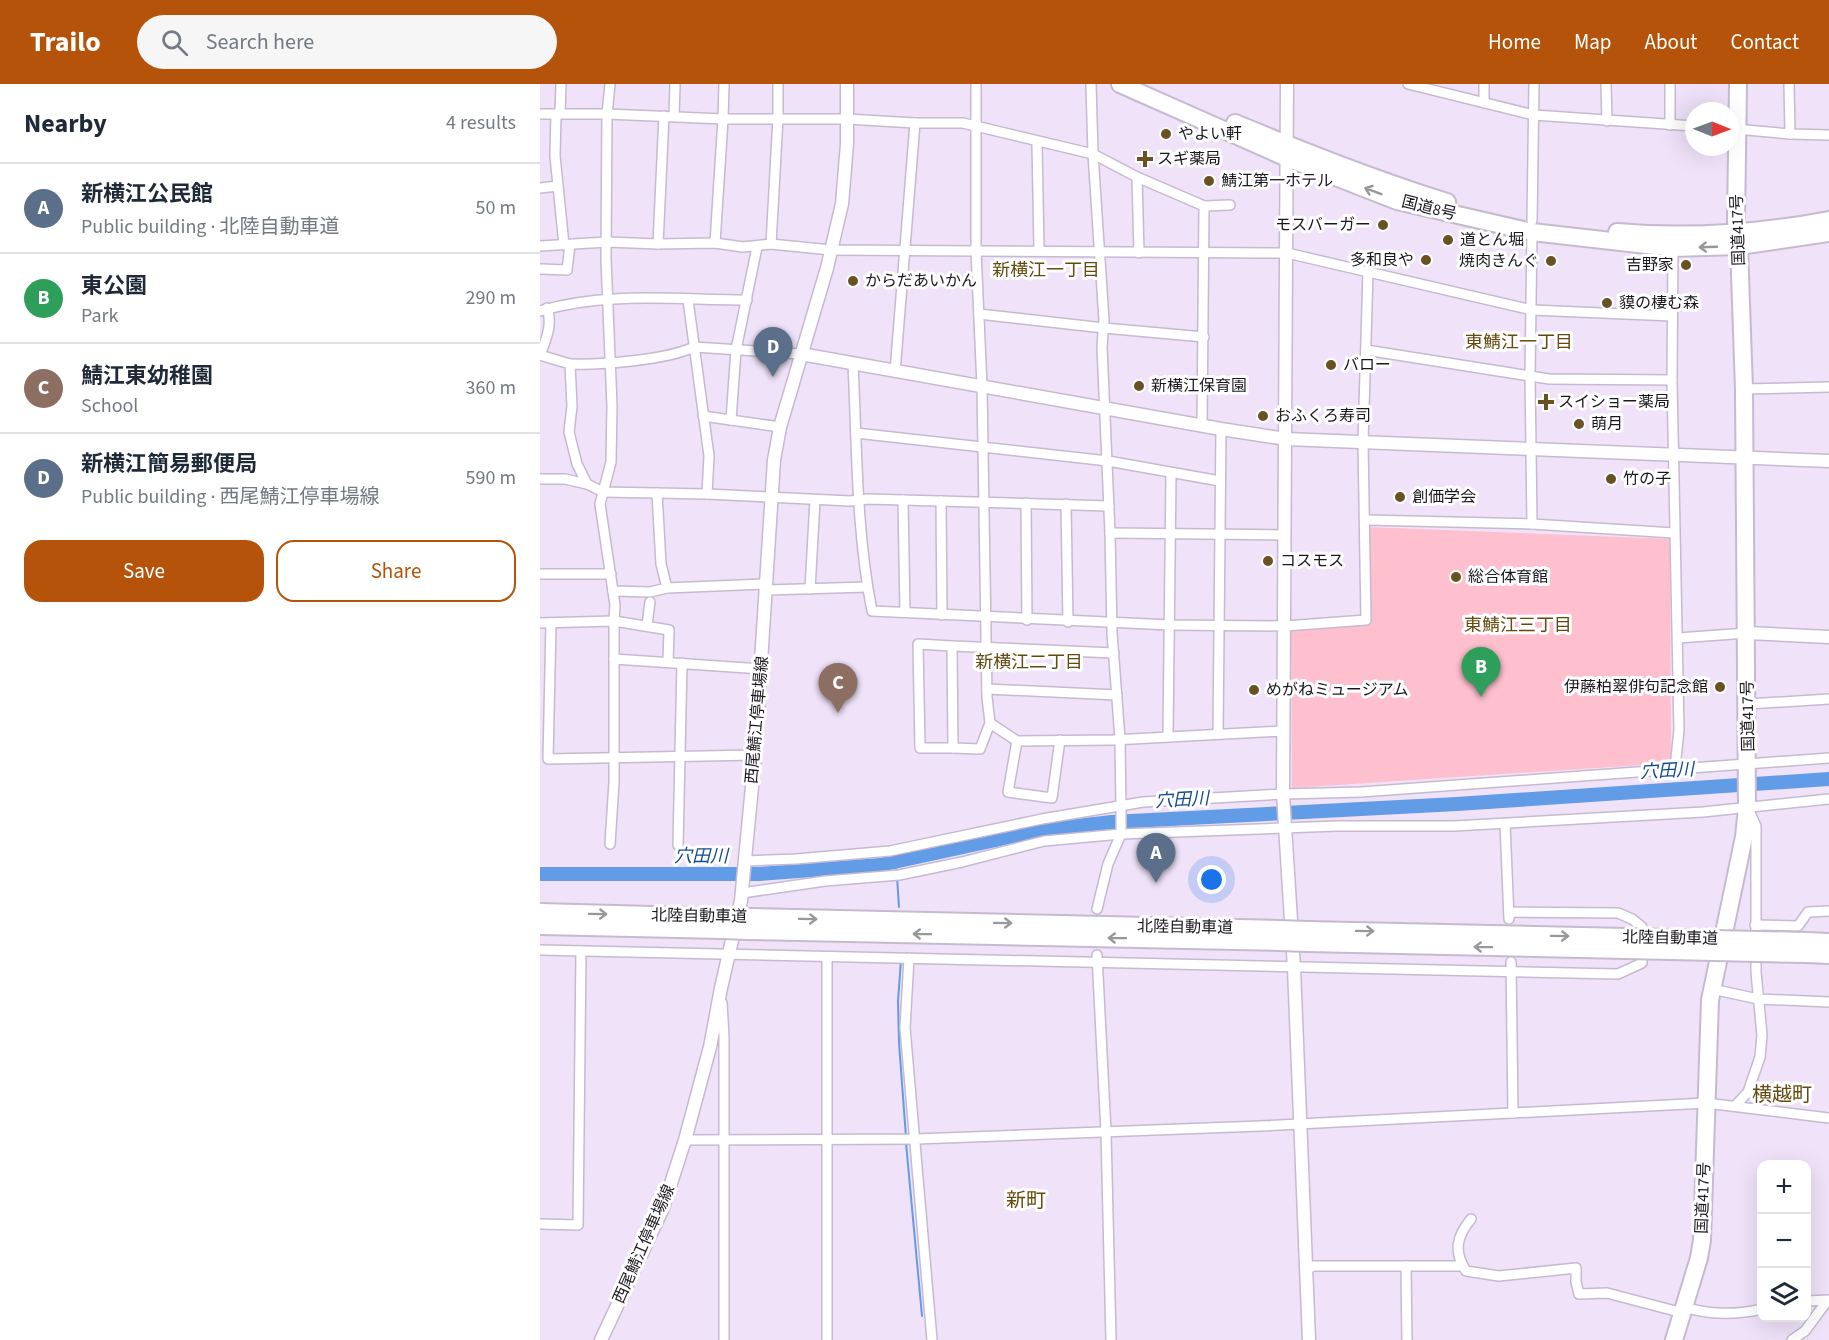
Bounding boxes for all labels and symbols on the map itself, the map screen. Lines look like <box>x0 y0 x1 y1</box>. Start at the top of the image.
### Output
north arrow <box>1685 102 1739 156</box>
place label: やよい軒 <box>1178 123 1242 145</box>
marker: やよい軒 <box>1159 127 1173 141</box>
place label: スギ薬局 <box>1157 148 1221 170</box>
marker: スギ薬局 <box>1138 152 1152 166</box>
place label: 鯖江第一ホテル <box>1221 170 1333 192</box>
marker: 鯖江第一ホテル <box>1202 174 1216 188</box>
one-way arrow <box>1364 185 1383 196</box>
street label: 国道8号 <box>1399 191 1459 225</box>
street label: 国道417号 <box>1726 194 1750 266</box>
place label: モスバーガー <box>1275 214 1371 236</box>
marker: モスバーガー <box>1376 218 1390 232</box>
place label: 道とん堀 <box>1460 229 1524 251</box>
marker: 道とん堀 <box>1441 233 1455 247</box>
one-way arrow <box>1699 241 1719 253</box>
place label: 多和良や <box>1350 249 1414 271</box>
place label: 焼肉きんぐ <box>1459 250 1539 272</box>
marker: 多和良や <box>1419 253 1433 267</box>
marker: 焼肉きんぐ <box>1544 254 1558 268</box>
place label: 吉野家 <box>1626 254 1674 276</box>
district label: 新横江一丁目 <box>992 258 1100 283</box>
marker: 吉野家 <box>1679 258 1693 272</box>
place label: からだあいかん <box>865 270 977 292</box>
marker: からだあいかん <box>846 274 860 288</box>
place label: 貘の棲む森 <box>1619 292 1699 314</box>
marker: 貘の棲む森 <box>1600 296 1614 310</box>
pin: D <box>754 328 792 377</box>
district label: 東鯖江一丁目 <box>1465 330 1573 355</box>
place label: バロー <box>1343 354 1391 376</box>
marker: バロー <box>1324 358 1338 372</box>
place label: 新横江保育園 <box>1151 375 1247 397</box>
marker: 新横江保育園 <box>1132 379 1146 393</box>
place label: スイショー薬局 <box>1558 391 1670 413</box>
marker: スイショー薬局 <box>1539 395 1553 409</box>
place label: おふくろ寿司 <box>1275 405 1371 427</box>
marker: おふくろ寿司 <box>1256 409 1270 423</box>
place label: 萌月 <box>1591 413 1623 435</box>
marker: 萌月 <box>1572 417 1586 431</box>
place label: 竹の子 <box>1623 468 1671 490</box>
marker: 竹の子 <box>1604 472 1618 486</box>
place label: 創価学会 <box>1412 486 1476 508</box>
marker: 創価学会 <box>1393 490 1407 504</box>
place label: コスモス <box>1280 550 1344 572</box>
marker: コスモス <box>1261 554 1275 568</box>
place label: 総合体育館 <box>1468 566 1548 588</box>
marker: 総合体育館 <box>1449 570 1463 584</box>
district label: 東鯖江三丁目 <box>1464 613 1572 638</box>
pin: B <box>1462 648 1500 697</box>
district label: 新横江二丁目 <box>975 650 1083 675</box>
street label: 西尾鯖江停車場線 <box>740 655 774 785</box>
pin: C <box>818 664 858 713</box>
place label: 伊藤柏翠俳句記念館 <box>1564 676 1708 698</box>
place label: めがねミュージアム <box>1266 679 1409 701</box>
marker: 伊藤柏翠俳句記念館 <box>1713 680 1727 694</box>
street label: 国道417号 <box>1736 680 1760 752</box>
marker: めがねミュージアム <box>1247 683 1261 697</box>
water label: 穴田川 <box>1639 757 1697 785</box>
water label: 穴田川 <box>1154 786 1212 814</box>
pin: A <box>1136 834 1176 883</box>
water label: 穴田川 <box>674 844 730 869</box>
your location <box>1197 865 1226 894</box>
street label: 北陸自動車道 <box>651 904 747 928</box>
one-way arrow <box>588 908 608 919</box>
one-way arrow <box>797 913 817 925</box>
street label: 北陸自動車道 <box>1137 915 1233 939</box>
one-way arrow <box>992 917 1012 929</box>
one-way arrow <box>1355 925 1375 937</box>
street label: 北陸自動車道 <box>1622 926 1718 950</box>
one-way arrow <box>912 929 932 940</box>
one-way arrow <box>1550 930 1570 941</box>
one-way arrow <box>1107 933 1127 944</box>
one-way arrow <box>1474 941 1494 953</box>
district label: 横越町 <box>1752 1081 1812 1109</box>
street label: 国道417号 <box>1691 1162 1715 1234</box>
street label: 西尾鯖江停車場線 <box>608 1181 680 1307</box>
district label: 新町 <box>1006 1187 1046 1215</box>

